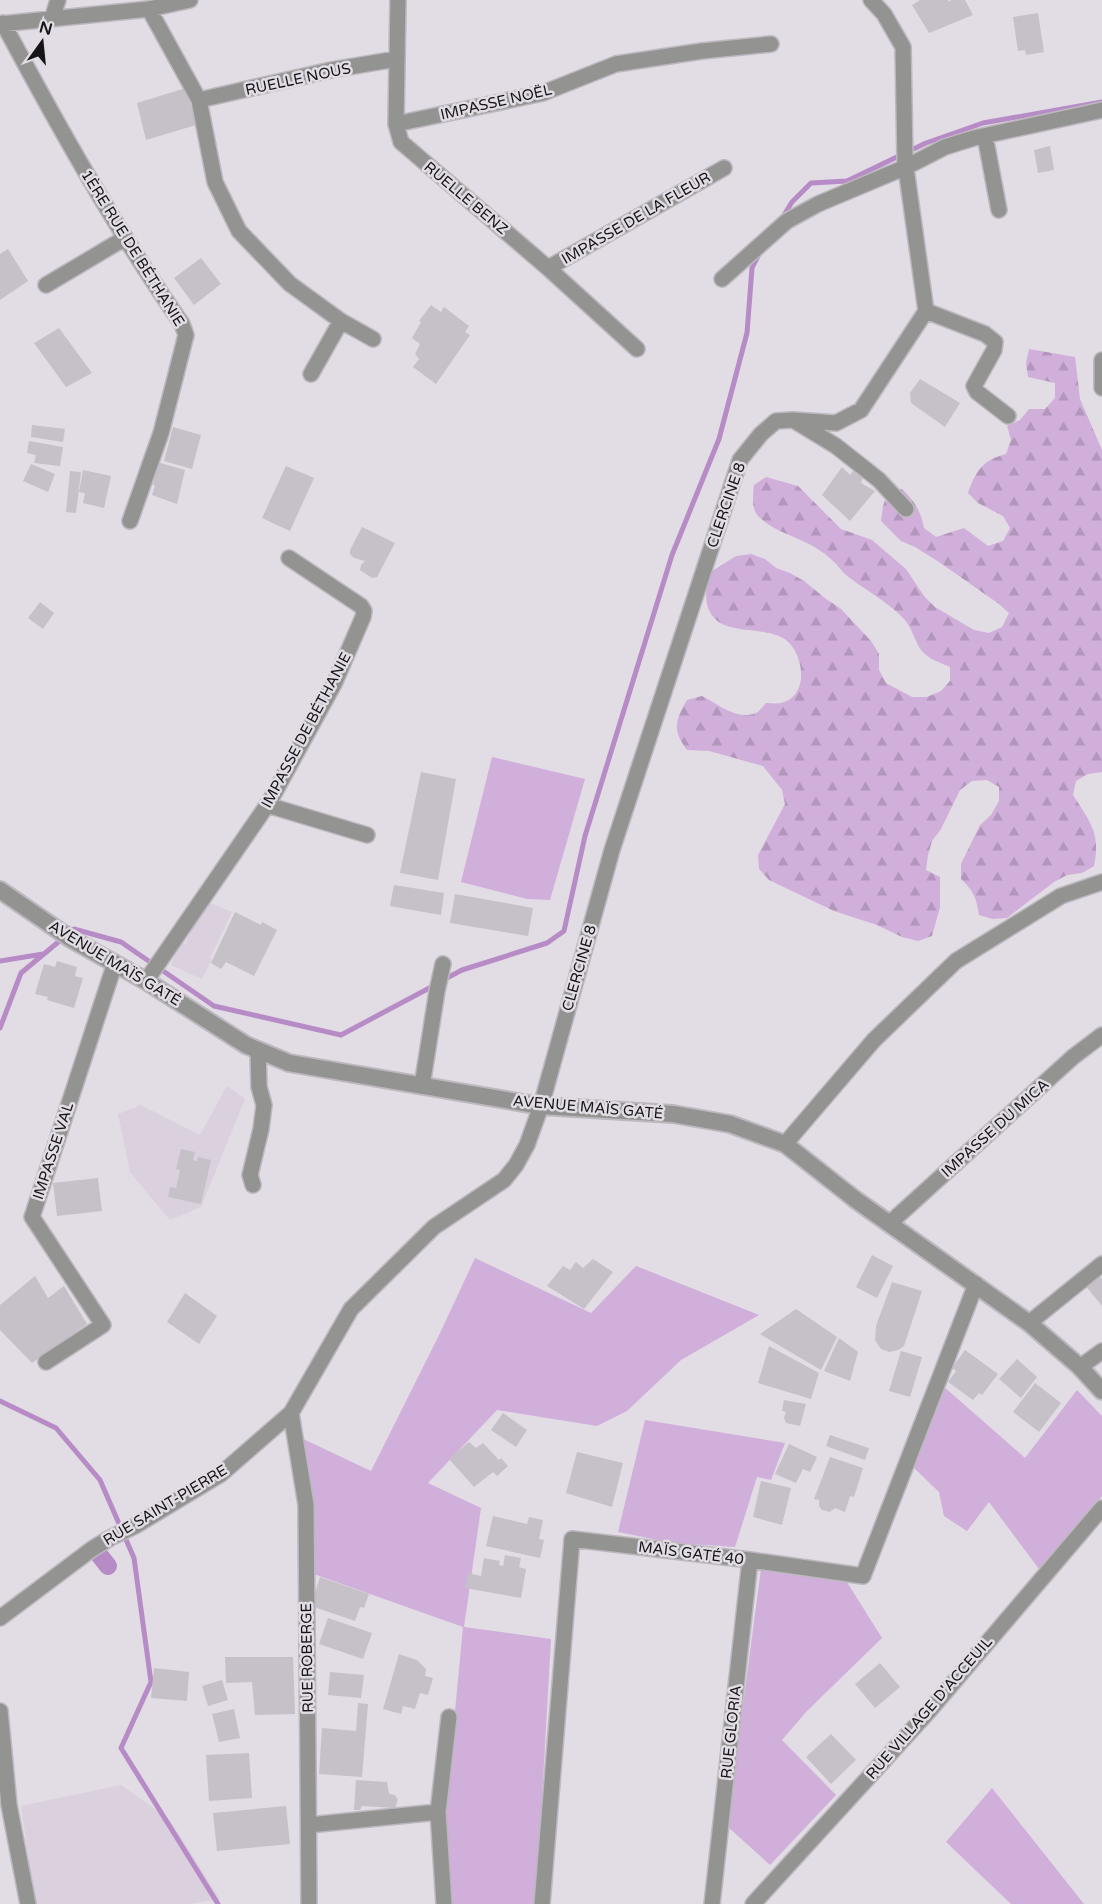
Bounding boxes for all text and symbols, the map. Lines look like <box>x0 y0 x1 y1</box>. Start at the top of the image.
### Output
north arrow <box>12 12 72 72</box>
text: N <box>37 17 54 40</box>
street label: RUELLE NOUS <box>244 59 352 99</box>
street label: IMPASSE NOËL <box>439 80 554 124</box>
street label: RUELLE BENZ <box>420 158 512 238</box>
street label: 1ÈRE RUE DE BÉTHANIE <box>77 167 189 329</box>
street label: IMPASSE DE LA FLEUR <box>558 168 714 268</box>
street label: CLERCINE 8 <box>703 460 749 550</box>
street label: IMPASSE DE BÉTHANIE <box>257 649 355 811</box>
street label: AVENUE MAÏS GATÉ <box>46 916 184 1010</box>
street label: CLERCINE 8 <box>558 923 600 1013</box>
street label: IMPASSE DU MICA <box>938 1075 1052 1181</box>
street label: AVENUE MAÏS GATÉ <box>512 1091 664 1123</box>
street label: IMPASSE VAL <box>29 1100 77 1202</box>
street label: RUE SAINT-PIERRE <box>100 1461 230 1549</box>
street label: MAÏS GATÉ 40 <box>637 1538 745 1568</box>
street label: RUE ROBERGE <box>297 1603 317 1713</box>
street label: RUE VILLAGE D'ACCEUIL <box>862 1633 996 1783</box>
street label: RUE GLORIA <box>717 1684 745 1780</box>

